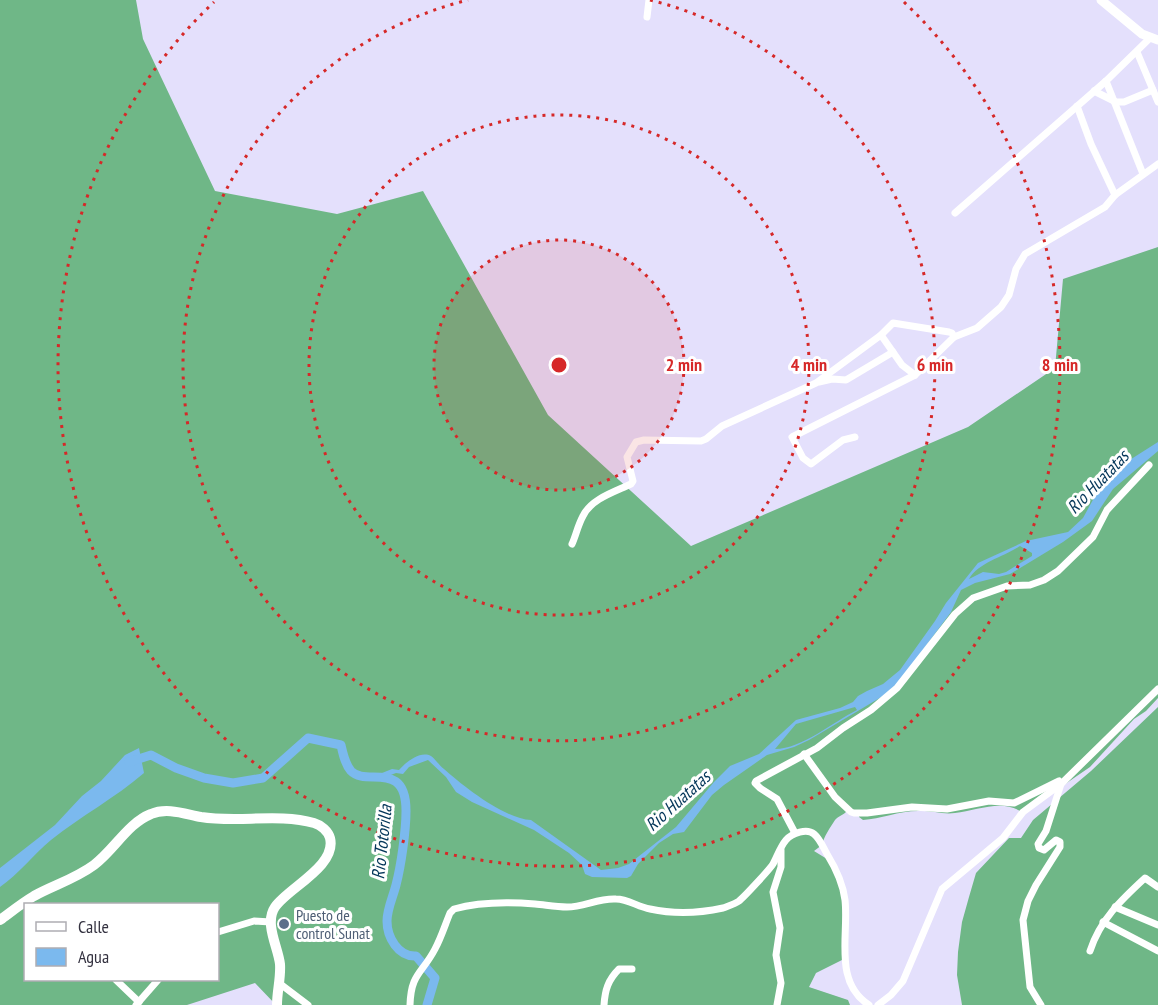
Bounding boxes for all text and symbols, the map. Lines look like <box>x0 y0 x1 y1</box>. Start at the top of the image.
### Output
text: 2 min <box>666 353 702 376</box>
text: 4 min <box>791 353 827 376</box>
text: 6 min <box>917 353 953 376</box>
text: 8 min <box>1042 353 1078 376</box>
centre of rings <box>549 355 569 375</box>
water label: Rio Huatatas <box>1062 444 1135 518</box>
water label: Rio Huatatas <box>641 764 716 836</box>
water label: Rio Totorilla <box>366 803 397 880</box>
legend <box>24 903 219 981</box>
place label: Puesto de control Sunat <box>296 905 370 943</box>
text: Calle <box>78 915 109 938</box>
marker: Puesto de control Sunat <box>277 917 291 931</box>
text: Agua <box>78 945 109 968</box>

